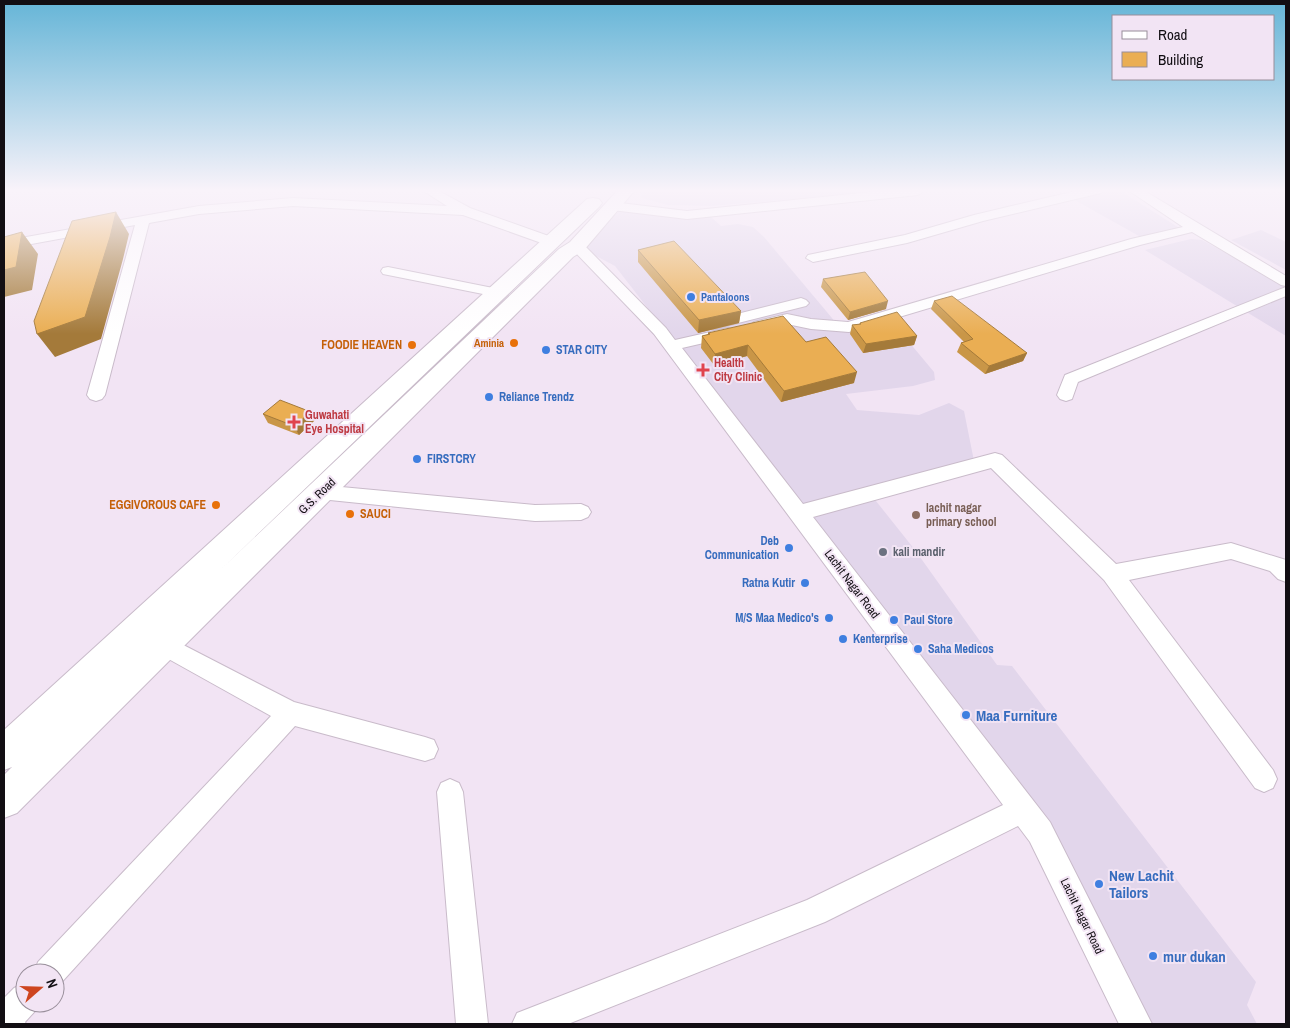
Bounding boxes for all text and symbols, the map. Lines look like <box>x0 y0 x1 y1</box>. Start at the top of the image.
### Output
legend <box>1112 15 1275 80</box>
text: Road <box>1158 24 1187 45</box>
text: Building <box>1158 49 1203 70</box>
place label: Pantaloons <box>701 290 750 304</box>
marker: Pantaloons <box>685 291 697 303</box>
place label: Aminia <box>474 336 504 350</box>
place label: FOODIE HEAVEN <box>321 337 402 353</box>
marker: Aminia <box>508 337 520 349</box>
marker: FOODIE HEAVEN <box>406 339 418 351</box>
place label: STAR CITY <box>556 342 608 358</box>
marker: STAR CITY <box>540 344 552 356</box>
place label: Health City Clinic <box>714 355 763 385</box>
marker: Health City Clinic <box>696 363 710 377</box>
place label: Reliance Trendz <box>499 389 574 405</box>
marker: Reliance Trendz <box>483 391 495 403</box>
place label: Guwahati Eye Hospital <box>305 407 364 437</box>
marker: Guwahati Eye Hospital <box>287 415 301 429</box>
place label: FIRSTCRY <box>427 451 476 467</box>
marker: FIRSTCRY <box>411 453 423 465</box>
street label: G.S. Road <box>295 474 339 518</box>
place label: EGGIVOROUS CAFE <box>109 497 206 513</box>
marker: EGGIVOROUS CAFE <box>210 499 222 511</box>
place label: lachit nagar primary school <box>926 500 997 530</box>
place label: SAUCI <box>360 506 391 522</box>
marker: SAUCI <box>344 508 356 520</box>
marker: lachit nagar primary school <box>910 509 922 521</box>
place label: Deb Communication <box>705 533 779 563</box>
marker: Deb Communication <box>783 542 795 554</box>
place label: kali mandir <box>893 544 945 560</box>
street label: Lachit Nagar Road <box>821 546 883 622</box>
marker: kali mandir <box>877 546 889 558</box>
place label: Ratna Kutir <box>742 575 795 591</box>
marker: Ratna Kutir <box>799 577 811 589</box>
place label: M/S Maa Medico's <box>735 610 820 626</box>
marker: M/S Maa Medico's <box>823 612 835 624</box>
place label: Paul Store <box>904 612 953 628</box>
marker: Paul Store <box>888 614 900 626</box>
place label: Kenterprise <box>853 631 908 647</box>
marker: Kenterprise <box>837 633 849 645</box>
place label: Saha Medicos <box>928 641 994 657</box>
marker: Saha Medicos <box>912 643 924 655</box>
place label: Maa Furniture <box>976 705 1057 726</box>
marker: Maa Furniture <box>960 709 972 721</box>
place label: New Lachit Tailors <box>1109 865 1174 903</box>
street label: Lachit Nagar Road <box>1057 875 1107 957</box>
marker: New Lachit Tailors <box>1093 878 1105 890</box>
place label: mur dukan <box>1163 946 1226 967</box>
marker: mur dukan <box>1147 950 1159 962</box>
north arrow <box>15 963 65 1013</box>
text: N <box>42 977 62 991</box>

